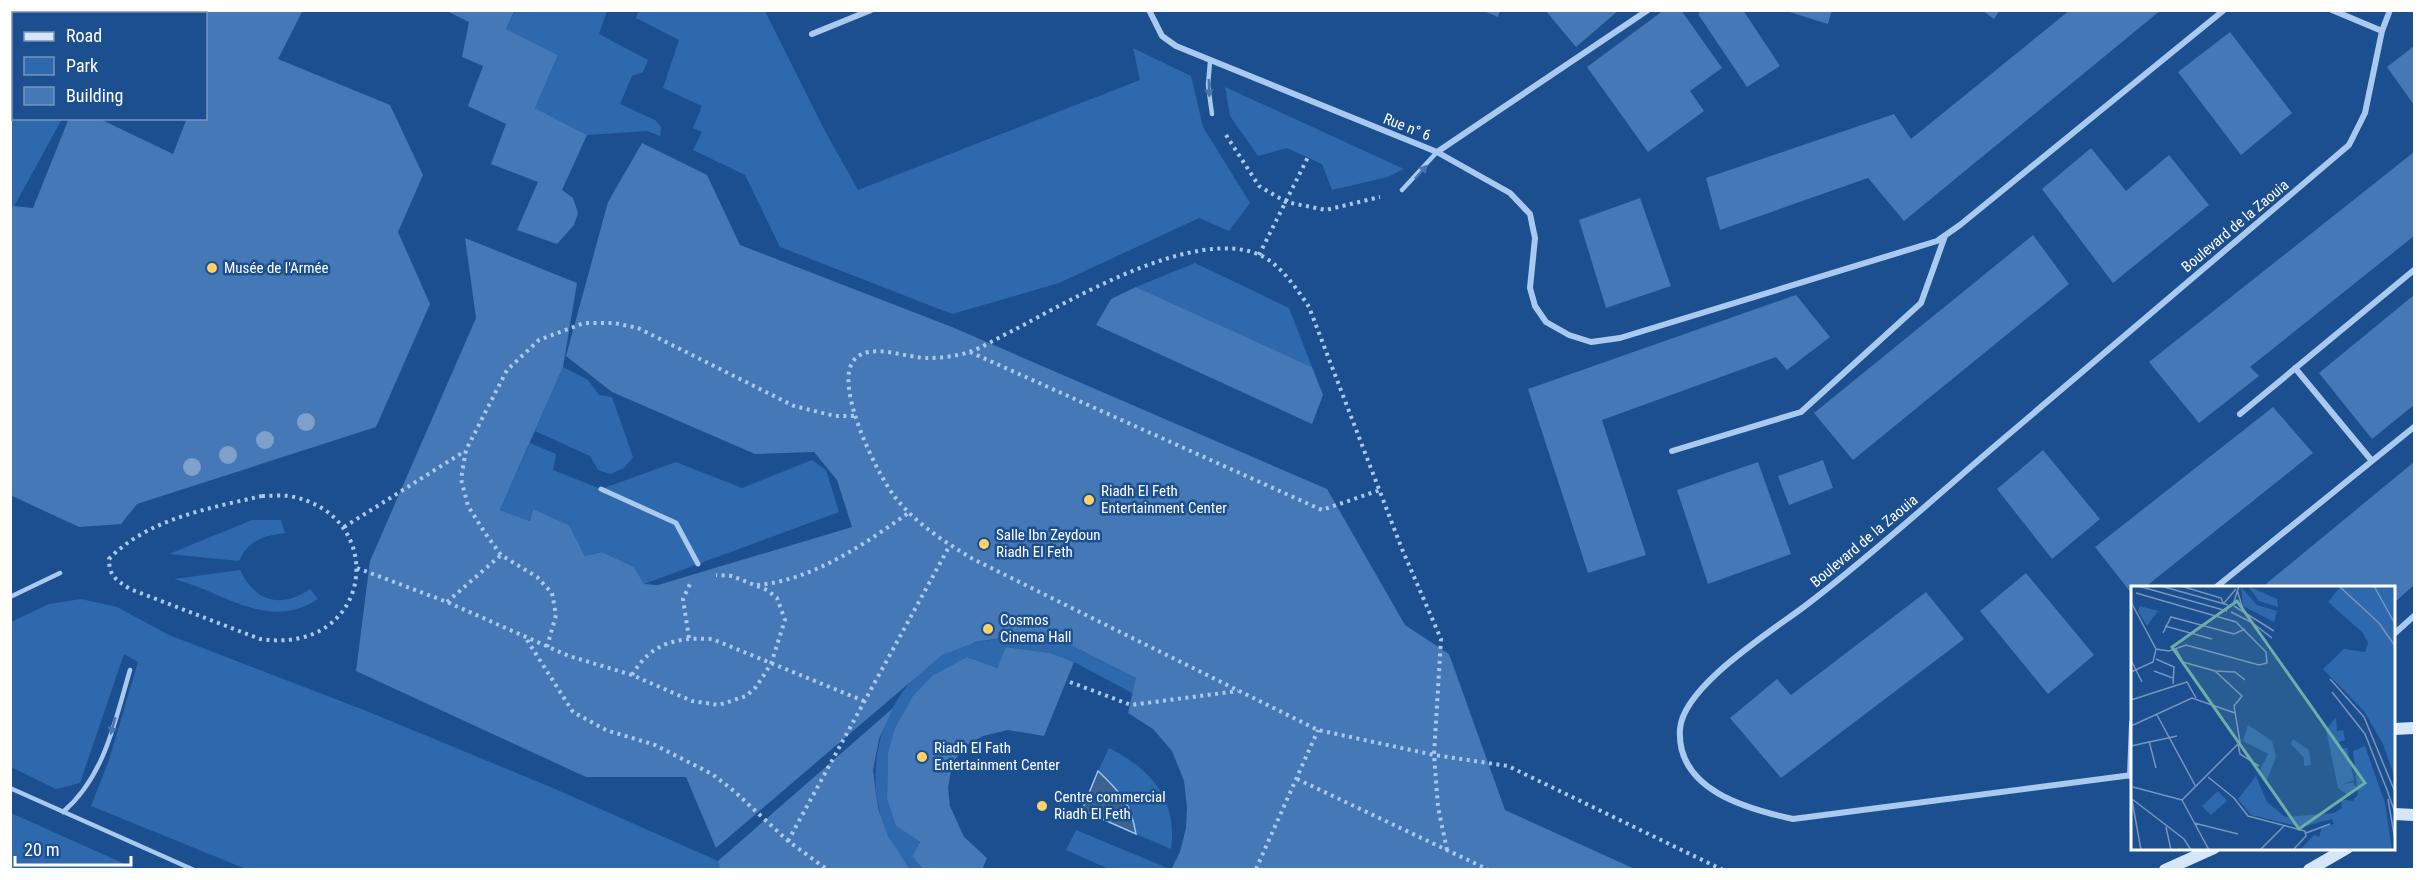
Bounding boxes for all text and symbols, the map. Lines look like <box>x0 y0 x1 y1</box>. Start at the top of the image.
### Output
legend <box>12 12 207 120</box>
text: Road <box>66 25 102 46</box>
text: Park <box>66 55 98 76</box>
one-way arrow <box>1204 79 1214 98</box>
text: Building <box>66 85 123 106</box>
street label: Rue n° 6 <box>1381 109 1433 145</box>
one-way arrow <box>1414 164 1428 179</box>
street label: Boulevard de la Zaouia <box>2178 176 2292 276</box>
place label: Musée de l'Armée <box>224 259 329 277</box>
marker: Musée de l'Armée <box>205 261 219 275</box>
place label: Riadh El Feth Entertainment Center <box>1101 482 1227 517</box>
street label: Boulevard de la Zaouia <box>1807 491 1921 591</box>
marker: Riadh El Feth Entertainment Center <box>1082 493 1096 507</box>
place label: Salle Ibn Zeydoun Riadh El Feth <box>996 526 1100 561</box>
marker: Salle Ibn Zeydoun Riadh El Feth <box>977 537 991 551</box>
inset map <box>2131 586 2395 850</box>
place label: Cosmos Cinema Hall <box>1000 611 1072 646</box>
marker: Cosmos Cinema Hall <box>981 622 995 636</box>
one-way arrow <box>108 717 117 735</box>
place label: Riadh El Fath Entertainment Center <box>934 739 1060 774</box>
marker: Riadh El Fath Entertainment Center <box>915 750 929 764</box>
place label: Centre commercial Riadh El Feth <box>1054 788 1166 823</box>
marker: Centre commercial Riadh El Feth <box>1035 799 1049 813</box>
scale bar <box>15 829 130 867</box>
text: 20 m <box>24 839 59 860</box>

